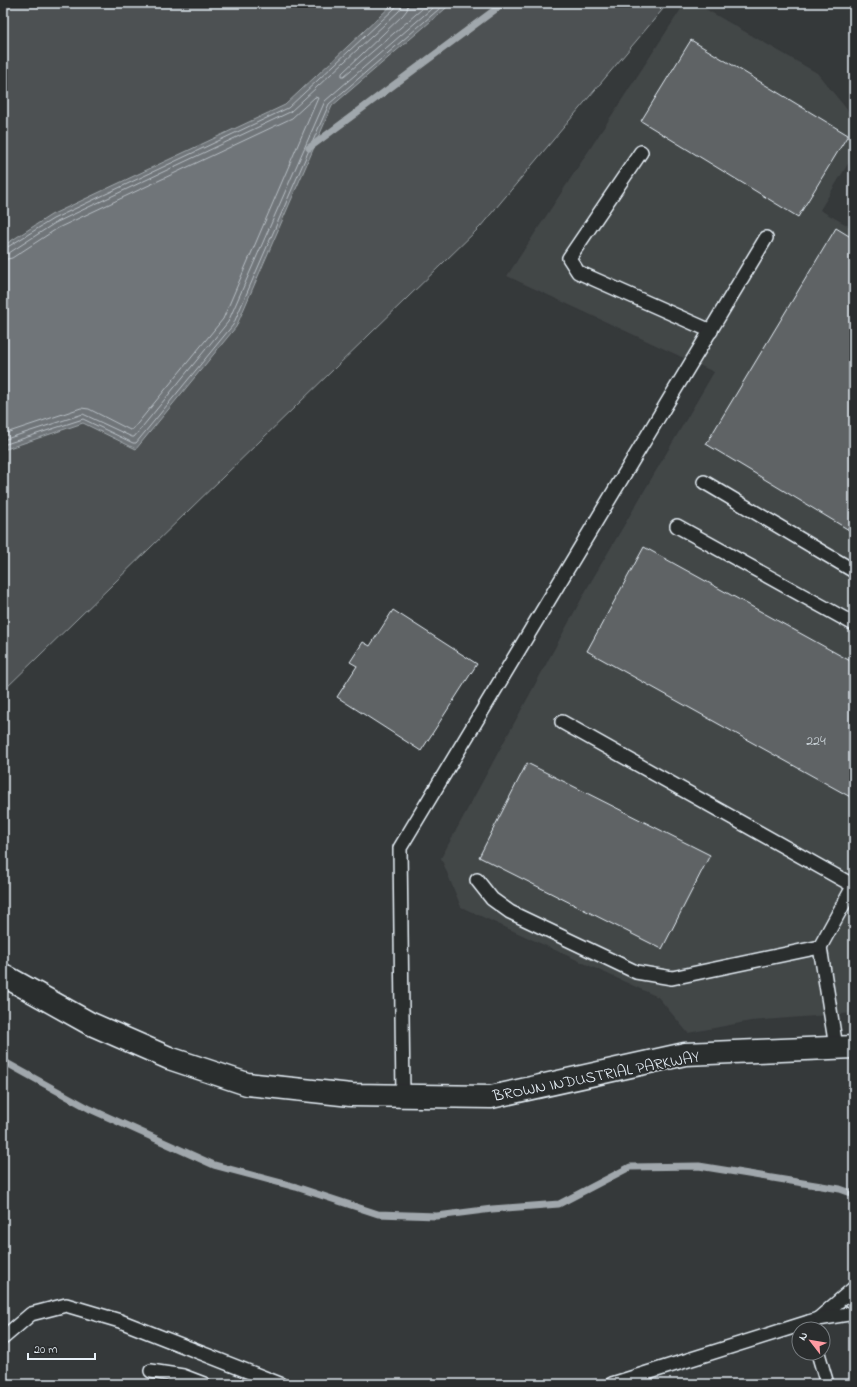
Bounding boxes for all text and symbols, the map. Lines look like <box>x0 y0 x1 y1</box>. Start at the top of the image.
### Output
house number: 224 <box>806 731 826 752</box>
street label: BROWN INDUSTRIAL PARKWAY <box>490 1045 702 1109</box>
north arrow <box>791 1321 831 1361</box>
text: N <box>795 1329 812 1344</box>
scale bar <box>28 1335 95 1361</box>
text: 20 m <box>34 1341 57 1359</box>

